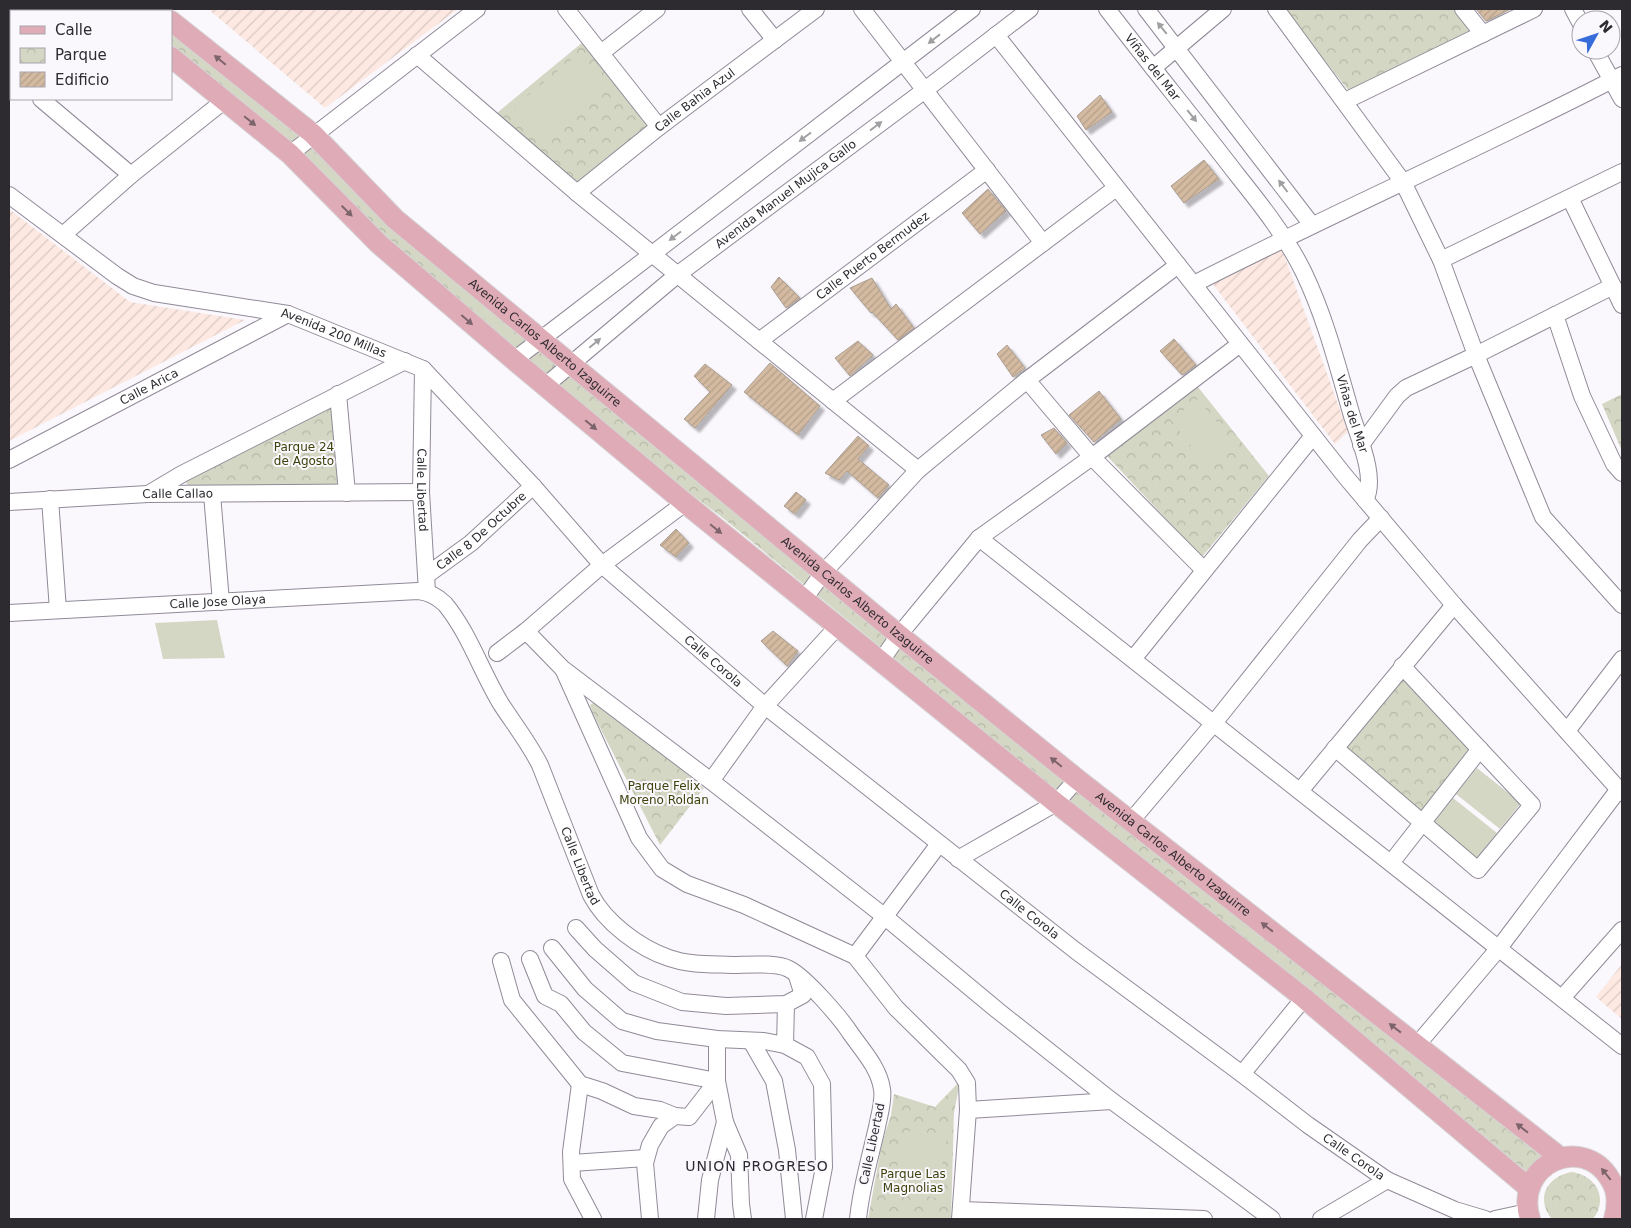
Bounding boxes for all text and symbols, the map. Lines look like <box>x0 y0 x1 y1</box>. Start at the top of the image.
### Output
legend <box>10 10 172 100</box>
north arrow <box>1571 10 1621 60</box>
text: N <box>1596 17 1616 36</box>
text: Calle <box>55 21 92 39</box>
one-way arrow <box>1156 22 1167 35</box>
street label: Viñas del Mar <box>1122 31 1183 104</box>
one-way arrow <box>928 33 941 44</box>
text: Parque <box>55 46 107 64</box>
one-way arrow <box>214 55 227 66</box>
street label: Calle Bahia Azul <box>652 65 738 135</box>
text: Edificio <box>55 71 109 89</box>
one-way arrow <box>1186 109 1197 122</box>
one-way arrow <box>244 115 257 126</box>
one-way arrow <box>869 121 882 132</box>
one-way arrow <box>799 132 812 143</box>
street label: Avenida Manuel Mujica Gallo <box>712 137 859 251</box>
one-way arrow <box>1277 180 1288 193</box>
one-way arrow <box>341 205 353 217</box>
street label: Calle Puerto Bermudez <box>813 209 932 303</box>
one-way arrow <box>668 231 682 241</box>
street label: Avenida Carlos Alberto Izaguirre <box>466 276 624 410</box>
street label: Avenida 200 Millas <box>280 306 388 360</box>
one-way arrow <box>461 314 473 326</box>
one-way arrow <box>589 337 601 349</box>
street label: Calle Arica <box>117 366 181 408</box>
street label: Viñas del Mar <box>1334 373 1371 455</box>
one-way arrow <box>584 419 597 430</box>
park label: Parque 24 de Agosto <box>274 440 334 468</box>
street label: Calle Libertad <box>414 448 430 532</box>
street label: Calle Callao <box>142 487 213 501</box>
street label: Calle 8 De Octubre <box>434 489 529 573</box>
one-way arrow <box>709 523 722 534</box>
street label: Avenida Carlos Alberto Izaguirre <box>778 534 936 667</box>
street label: Calle Jose Olaya <box>169 592 266 611</box>
street label: Calle Corola <box>681 632 745 690</box>
one-way arrow <box>1050 757 1063 768</box>
park label: Parque Felix Moreno Roldan <box>619 779 709 807</box>
street label: Avenida Carlos Alberto Izaguirre <box>1093 789 1253 919</box>
street label: Calle Libertad <box>558 825 602 908</box>
street label: Calle Corola <box>997 886 1062 942</box>
one-way arrow <box>1260 922 1273 933</box>
one-way arrow <box>1388 1022 1401 1033</box>
street label: Calle Libertad <box>857 1102 887 1186</box>
one-way arrow <box>1516 1123 1529 1134</box>
street label: Calle Corola <box>1320 1130 1387 1183</box>
district label: UNION PROGRESO <box>685 1158 829 1174</box>
park label: Parque Las Magnolias <box>880 1167 946 1195</box>
one-way arrow <box>1600 1168 1611 1181</box>

